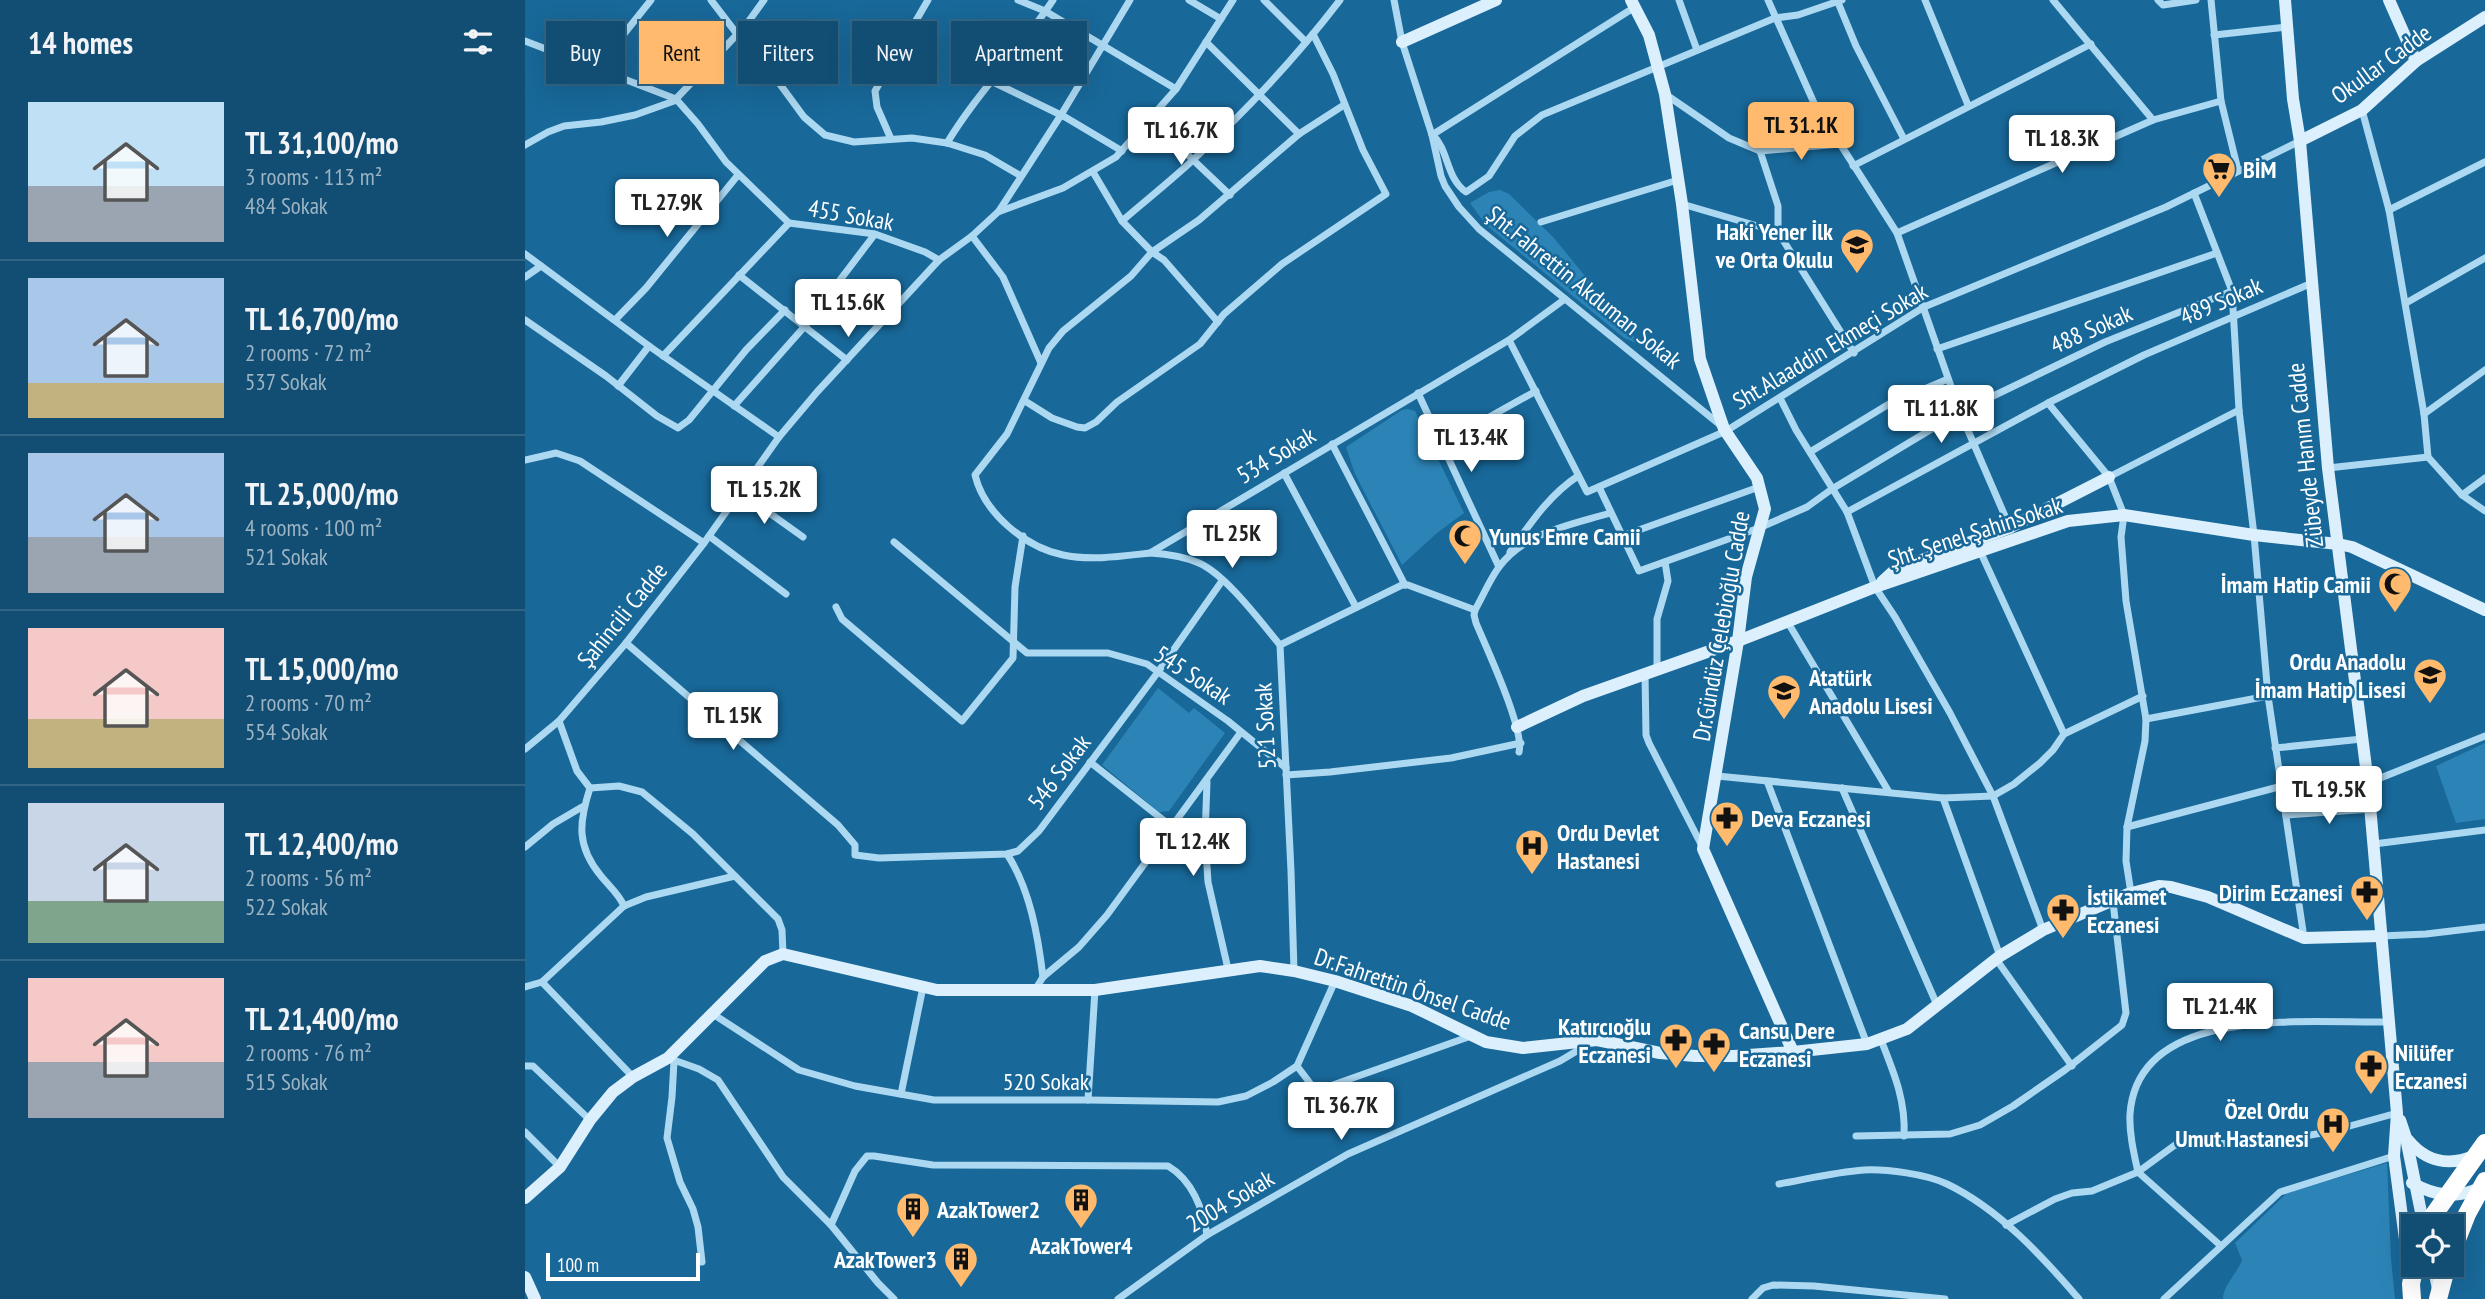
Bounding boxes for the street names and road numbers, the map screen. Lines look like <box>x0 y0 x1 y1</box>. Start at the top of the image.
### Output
street label: Okullar Cadde <box>2325 17 2437 111</box>
street label: 455 Sokak <box>806 192 897 238</box>
street label: Şht.Fahrettin Akduman Sokak <box>1480 199 1689 376</box>
street label: 489 Sokak <box>2175 270 2267 332</box>
street label: Sht.Alaaddin Ekmeçi Sokak <box>1727 275 1934 416</box>
street label: 488 Sokak <box>2045 297 2137 361</box>
street label: Zübeyde Hanım Cadde <box>2280 361 2330 549</box>
street label: 534 Sokak <box>1231 419 1322 491</box>
street label: Şht. Şenel ŞahinSokak <box>1884 489 2067 575</box>
street label: Dr.Gündüz Çelebioğlu Cadde <box>1685 509 1757 743</box>
street label: Şahincili Cadde <box>570 556 674 674</box>
street label: 545 Sokak <box>1148 638 1238 712</box>
street label: 521 Sokak <box>1247 681 1283 770</box>
street label: 546 Sokak <box>1021 728 1098 816</box>
street label: Dr.Fahrettin Önsel Cadde <box>1310 941 1516 1037</box>
street label: 520 Sokak <box>1003 1066 1090 1097</box>
street label: 2004 Sokak <box>1180 1162 1280 1239</box>

